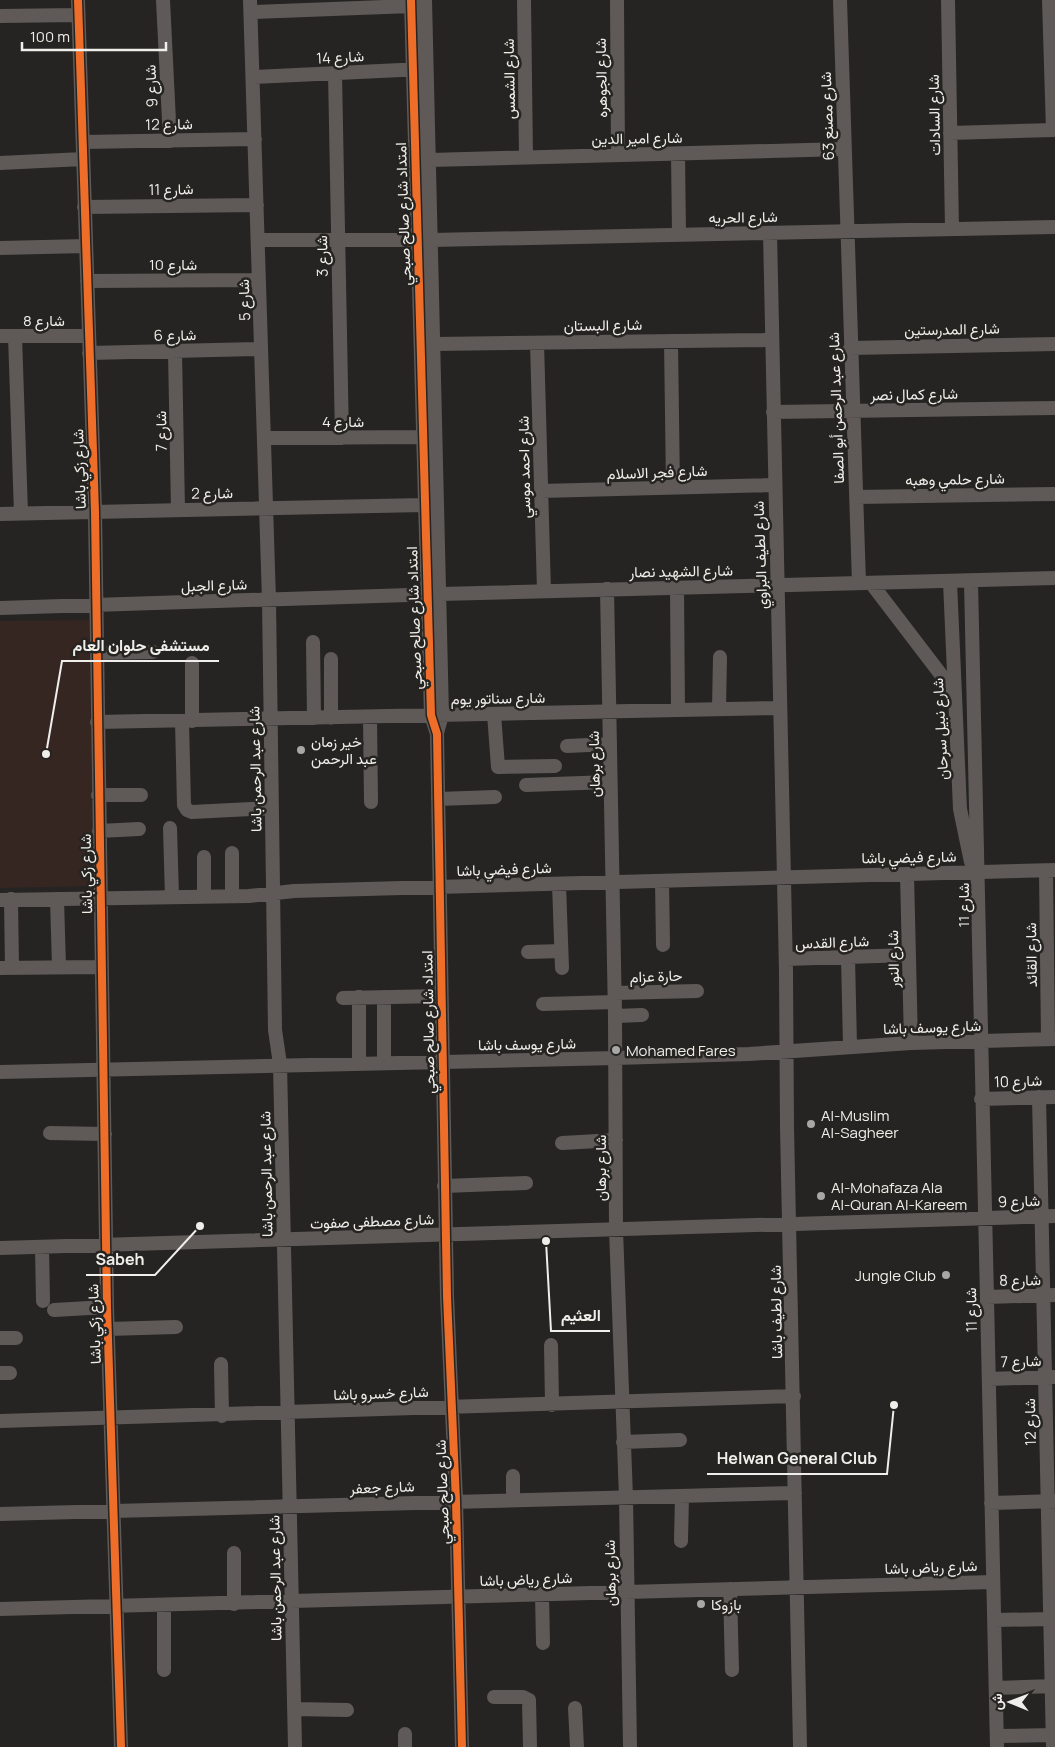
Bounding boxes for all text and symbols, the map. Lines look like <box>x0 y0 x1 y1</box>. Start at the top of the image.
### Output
scale bar <box>22 20 166 52</box>
text: 100 m <box>30 26 70 47</box>
street label: شارع الشمس <box>498 38 521 120</box>
street label: شارع الجوهره <box>590 38 613 118</box>
street label: شارع 14 <box>316 45 365 70</box>
street label: شارع 9 <box>139 64 164 108</box>
street label: شارع مصنع 63 <box>815 71 840 161</box>
street label: شارع السادات <box>923 74 946 156</box>
street label: شارع 12 <box>145 113 193 136</box>
street label: شارع امير الدين <box>591 127 683 150</box>
street label: امتداد شارع صالح صبحي <box>390 142 419 286</box>
street label: شارع 11 <box>148 178 194 201</box>
street label: شارع الحريه <box>708 206 778 229</box>
street label: شارع 3 <box>311 235 334 277</box>
street label: شارع 10 <box>149 254 197 276</box>
street label: شارع 5 <box>233 279 256 321</box>
street label: شارع 8 <box>23 310 65 332</box>
street label: شارع البستان <box>563 314 643 337</box>
street label: شارع المدرستين <box>904 318 1000 341</box>
street label: شارع 6 <box>154 324 197 347</box>
street label: شارع عبد الرحمن أبو الصفا <box>823 332 850 484</box>
street label: شارع كمال نصر <box>869 383 958 406</box>
street label: شارع 7 <box>150 410 173 452</box>
street label: شارع 4 <box>322 411 364 433</box>
street label: شارع احمد موسي <box>513 415 538 518</box>
street label: شارع زكي باشا <box>67 428 94 510</box>
street label: شارع فجر الاسلام <box>606 460 708 485</box>
street label: شارع حلمي وهبه <box>905 468 1005 493</box>
street label: شارع 2 <box>191 482 233 505</box>
street label: شارع لطيف البراوي <box>748 500 775 610</box>
street label: امتداد شارع صالح صبحي <box>401 546 430 690</box>
street label: شارع الشهيد نصار <box>628 560 733 583</box>
street label: شارع الجبل <box>180 573 248 598</box>
callout: مستشفى حلوان العام <box>62 630 219 661</box>
text: مستشفى حلوان العام <box>72 634 210 656</box>
street label: شارع نبيل سرحان <box>927 677 954 781</box>
street label: شارع سناتور يوم <box>451 687 546 710</box>
street label: شارع عبد الرحمن باشا <box>243 706 268 832</box>
street label: شارع برهان <box>583 730 606 798</box>
place label: خير زمان عبد الرحمن <box>311 731 377 769</box>
marker: خير زمان عبد الرحمن <box>295 744 307 756</box>
street label: شارع زكي باشا <box>75 833 100 914</box>
street label: شارع فيضي باشا <box>861 846 957 871</box>
street label: شارع فيضي باشا <box>456 857 552 884</box>
street label: شارع 11 <box>953 882 975 927</box>
street label: شارع القائد <box>1020 922 1043 988</box>
street label: شارع القدس <box>795 930 870 955</box>
street label: شارع النور <box>882 930 905 989</box>
street label: امتداد شارع صالح صبحي <box>416 950 443 1094</box>
street label: حارة عزام <box>629 965 683 987</box>
street label: شارع يوسف باشا <box>883 1015 982 1040</box>
street label: شارع يوسف باشا <box>478 1033 576 1056</box>
place label: Mohamed Fares <box>626 1040 736 1061</box>
marker: Mohamed Fares <box>610 1044 622 1056</box>
street label: شارع 10 <box>994 1070 1043 1093</box>
place label: Al-Muslim Al-Sagheer <box>821 1105 899 1143</box>
street label: شارع عبد الرحمن باشا <box>254 1111 279 1237</box>
marker: Al-Muslim Al-Sagheer <box>805 1118 817 1130</box>
street label: شارع برهان <box>590 1134 612 1201</box>
place label: Al-Mohafaza Ala Al-Quran Al-Kareem <box>831 1177 967 1215</box>
marker: Al-Mohafaza Ala Al-Quran Al-Kareem <box>815 1190 827 1202</box>
street label: شارع 9 <box>997 1190 1041 1213</box>
street label: شارع مصطفى صفوت <box>310 1208 435 1235</box>
callout: Sabeh <box>86 1244 155 1275</box>
text: Sabeh <box>95 1248 145 1270</box>
street label: شارع لطيف باشا <box>765 1265 788 1359</box>
place label: Jungle Club <box>855 1265 936 1286</box>
marker: Jungle Club <box>940 1269 952 1281</box>
street label: شارع 8 <box>999 1269 1041 1292</box>
street label: شارع زكي باشا <box>82 1283 109 1365</box>
street label: شارع 11 <box>960 1287 983 1333</box>
callout: العثيم <box>551 1300 610 1331</box>
text: العثيم <box>561 1304 601 1326</box>
street label: شارع 7 <box>1000 1350 1042 1373</box>
street label: شارع خسرو باشا <box>333 1381 429 1406</box>
street label: شارع 12 <box>1019 1398 1042 1446</box>
street label: شارع صالح صبحي <box>430 1439 457 1545</box>
callout: Helwan General Club <box>707 1443 887 1474</box>
text: Helwan General Club <box>717 1447 877 1469</box>
street label: شارع جعفر <box>348 1475 415 1500</box>
street label: شارع عبد الرحمن باشا <box>263 1515 288 1641</box>
street label: شارع برهان <box>599 1539 622 1607</box>
street label: شارع رياض باشا <box>884 1555 978 1580</box>
street label: شارع رياض باشا <box>479 1567 573 1592</box>
place label: بازوكا <box>711 1594 742 1615</box>
marker: بازوكا <box>695 1598 707 1610</box>
north arrow <box>985 1677 1035 1727</box>
text: ش <box>987 1693 1006 1710</box>

